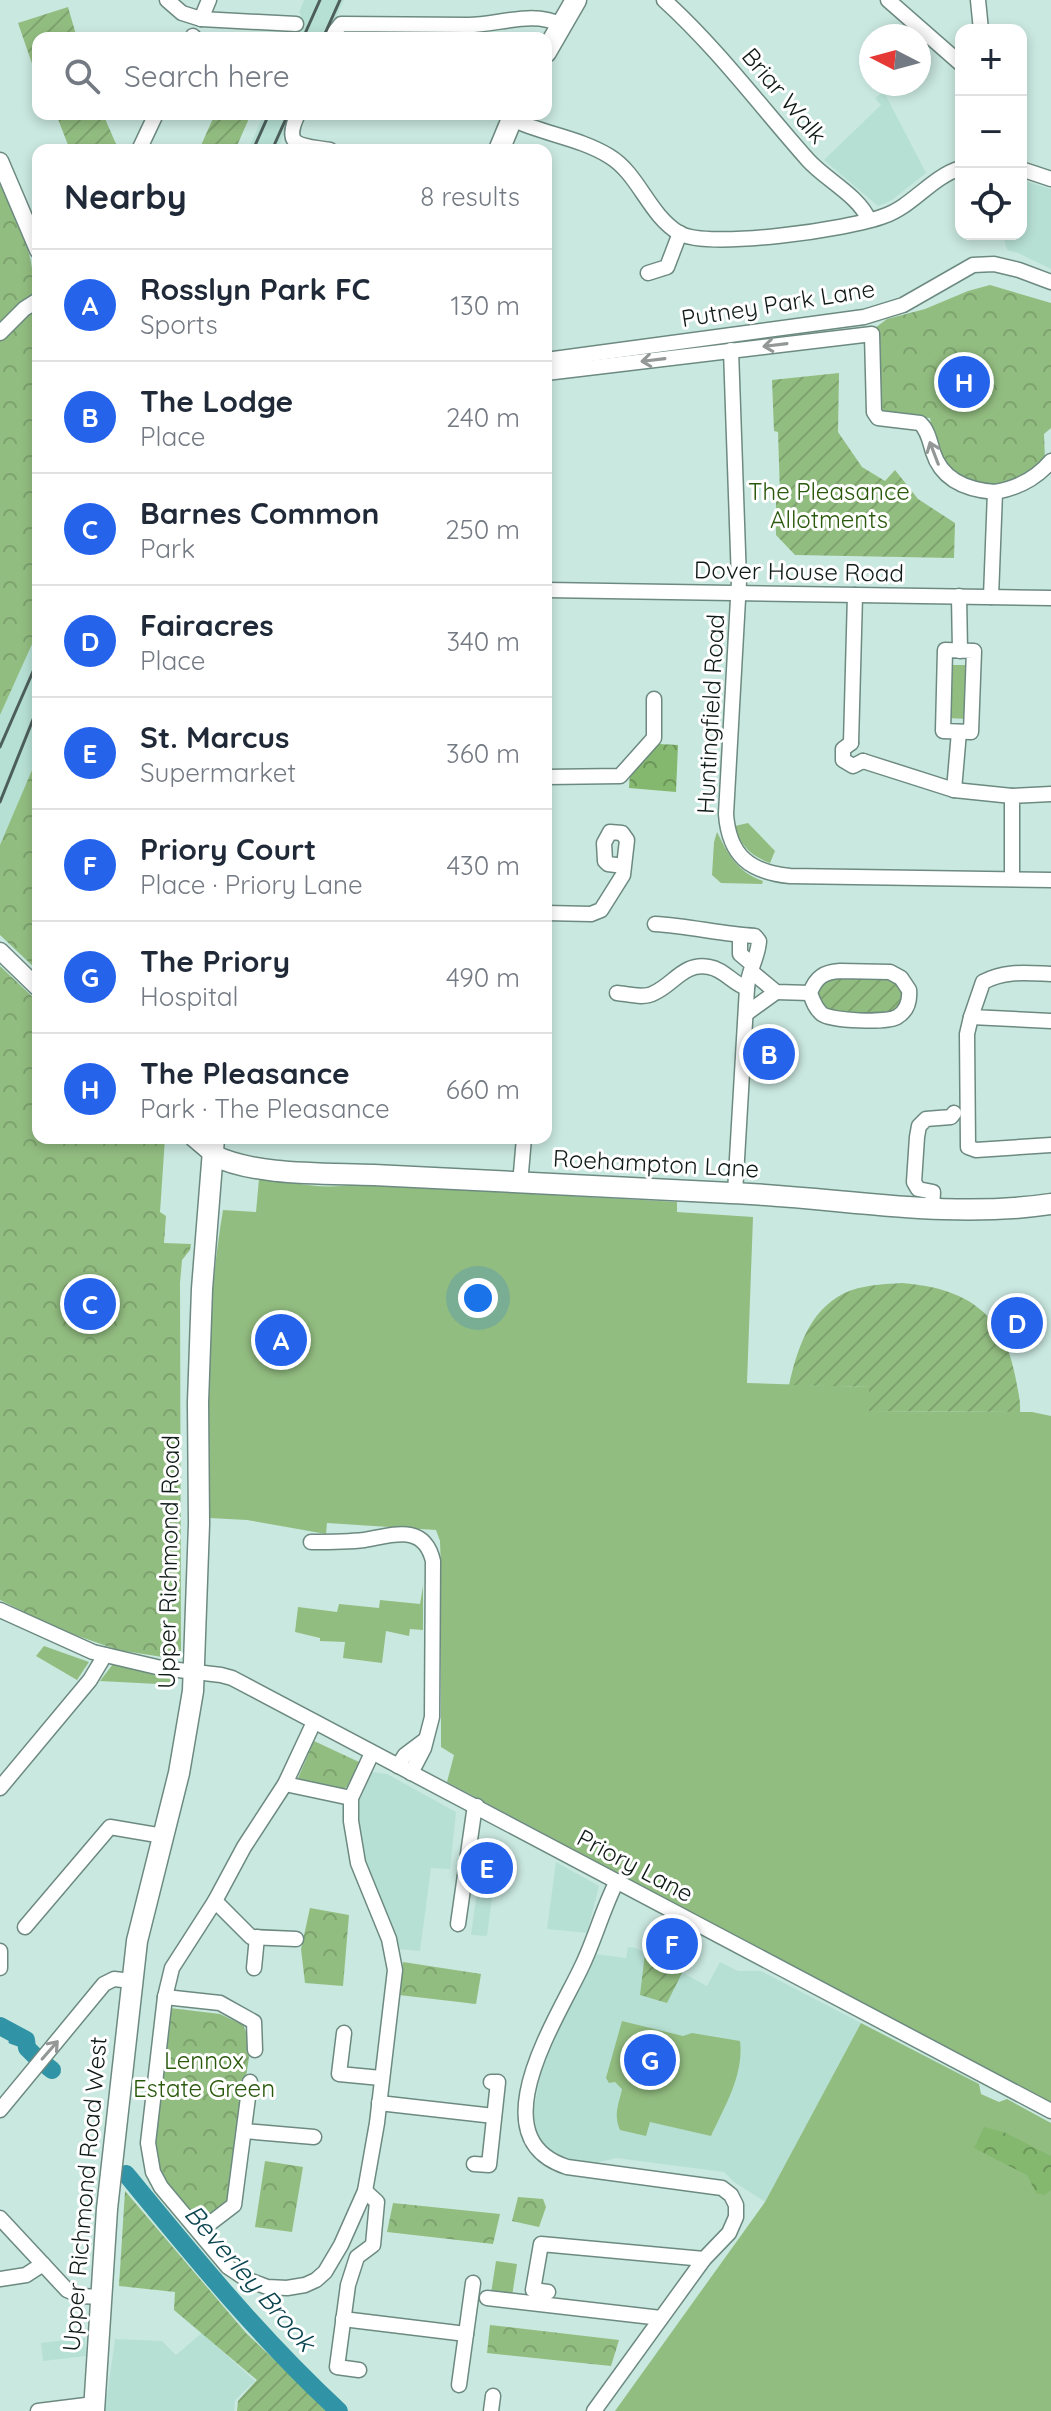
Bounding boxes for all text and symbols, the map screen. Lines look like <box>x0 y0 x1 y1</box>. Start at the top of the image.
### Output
north arrow <box>859 24 931 96</box>
map controls <box>955 24 1027 240</box>
button: + <box>955 24 1027 96</box>
search box <box>32 32 552 120</box>
street label: Briar Walk <box>736 41 834 150</box>
icon: search <box>60 54 104 98</box>
text: Search here <box>124 57 290 95</box>
button: − <box>955 96 1027 168</box>
button: locate <box>955 168 1027 240</box>
text: Nearby <box>64 175 187 218</box>
text: 8 results <box>420 180 520 213</box>
text: Rosslyn Park FC <box>140 270 370 308</box>
street label: Putney Park Lane <box>679 273 877 333</box>
text: A <box>82 289 98 322</box>
text: 130 m <box>450 289 520 322</box>
text: Sports <box>140 308 218 341</box>
one-way arrow <box>763 338 788 353</box>
pin: H <box>938 352 990 412</box>
one-way arrow <box>641 353 666 368</box>
text: The Lodge <box>140 382 293 420</box>
text: B <box>81 401 99 434</box>
text: 240 m <box>446 401 520 434</box>
text: Place <box>140 420 205 453</box>
one-way arrow <box>926 441 940 466</box>
park label: The Pleasance Allotments <box>748 476 910 534</box>
text: Barnes Common <box>140 494 379 532</box>
text: C <box>82 513 98 546</box>
text: 250 m <box>445 513 520 546</box>
text: Park <box>140 532 195 565</box>
street label: Dover House Road <box>694 554 904 588</box>
text: Fairacres <box>140 606 274 644</box>
street label: Huntingfield Road <box>690 613 730 815</box>
text: D <box>81 625 99 658</box>
text: 340 m <box>446 625 520 658</box>
text: Place <box>140 644 205 677</box>
text: St. Marcus <box>140 718 290 756</box>
text: E <box>83 737 97 770</box>
text: 360 m <box>446 737 520 770</box>
text: Supermarket <box>140 756 296 789</box>
text: Priory Court <box>140 830 316 868</box>
text: F <box>83 849 97 882</box>
text: 430 m <box>446 849 520 882</box>
text: Place · Priory Lane <box>140 868 363 901</box>
text: The Priory <box>140 942 290 980</box>
text: G <box>81 961 99 994</box>
text: 490 m <box>446 961 520 994</box>
text: Hospital <box>140 980 239 1013</box>
pin: B <box>743 1024 795 1084</box>
text: The Pleasance <box>140 1054 350 1092</box>
text: H <box>81 1073 99 1106</box>
text: 660 m <box>446 1073 520 1106</box>
text: Park · The Pleasance <box>140 1092 390 1125</box>
street label: Roehampton Lane <box>552 1143 760 1183</box>
pin: C <box>64 1274 116 1334</box>
your location <box>458 1278 498 1318</box>
pin: D <box>991 1293 1043 1353</box>
pin: A <box>255 1310 307 1370</box>
street label: Upper Richmond Road <box>151 1435 185 1689</box>
street label: Priory Lane <box>572 1822 699 1908</box>
pin: E <box>461 1838 513 1898</box>
pin: F <box>646 1914 698 1974</box>
pin: G <box>624 2030 676 2090</box>
street label: Upper Richmond Road West <box>55 2035 113 2353</box>
one-way arrow <box>41 2041 59 2061</box>
park label: Lennox Estate Green <box>133 2045 275 2103</box>
water label: Beverley Brook <box>178 2198 324 2359</box>

